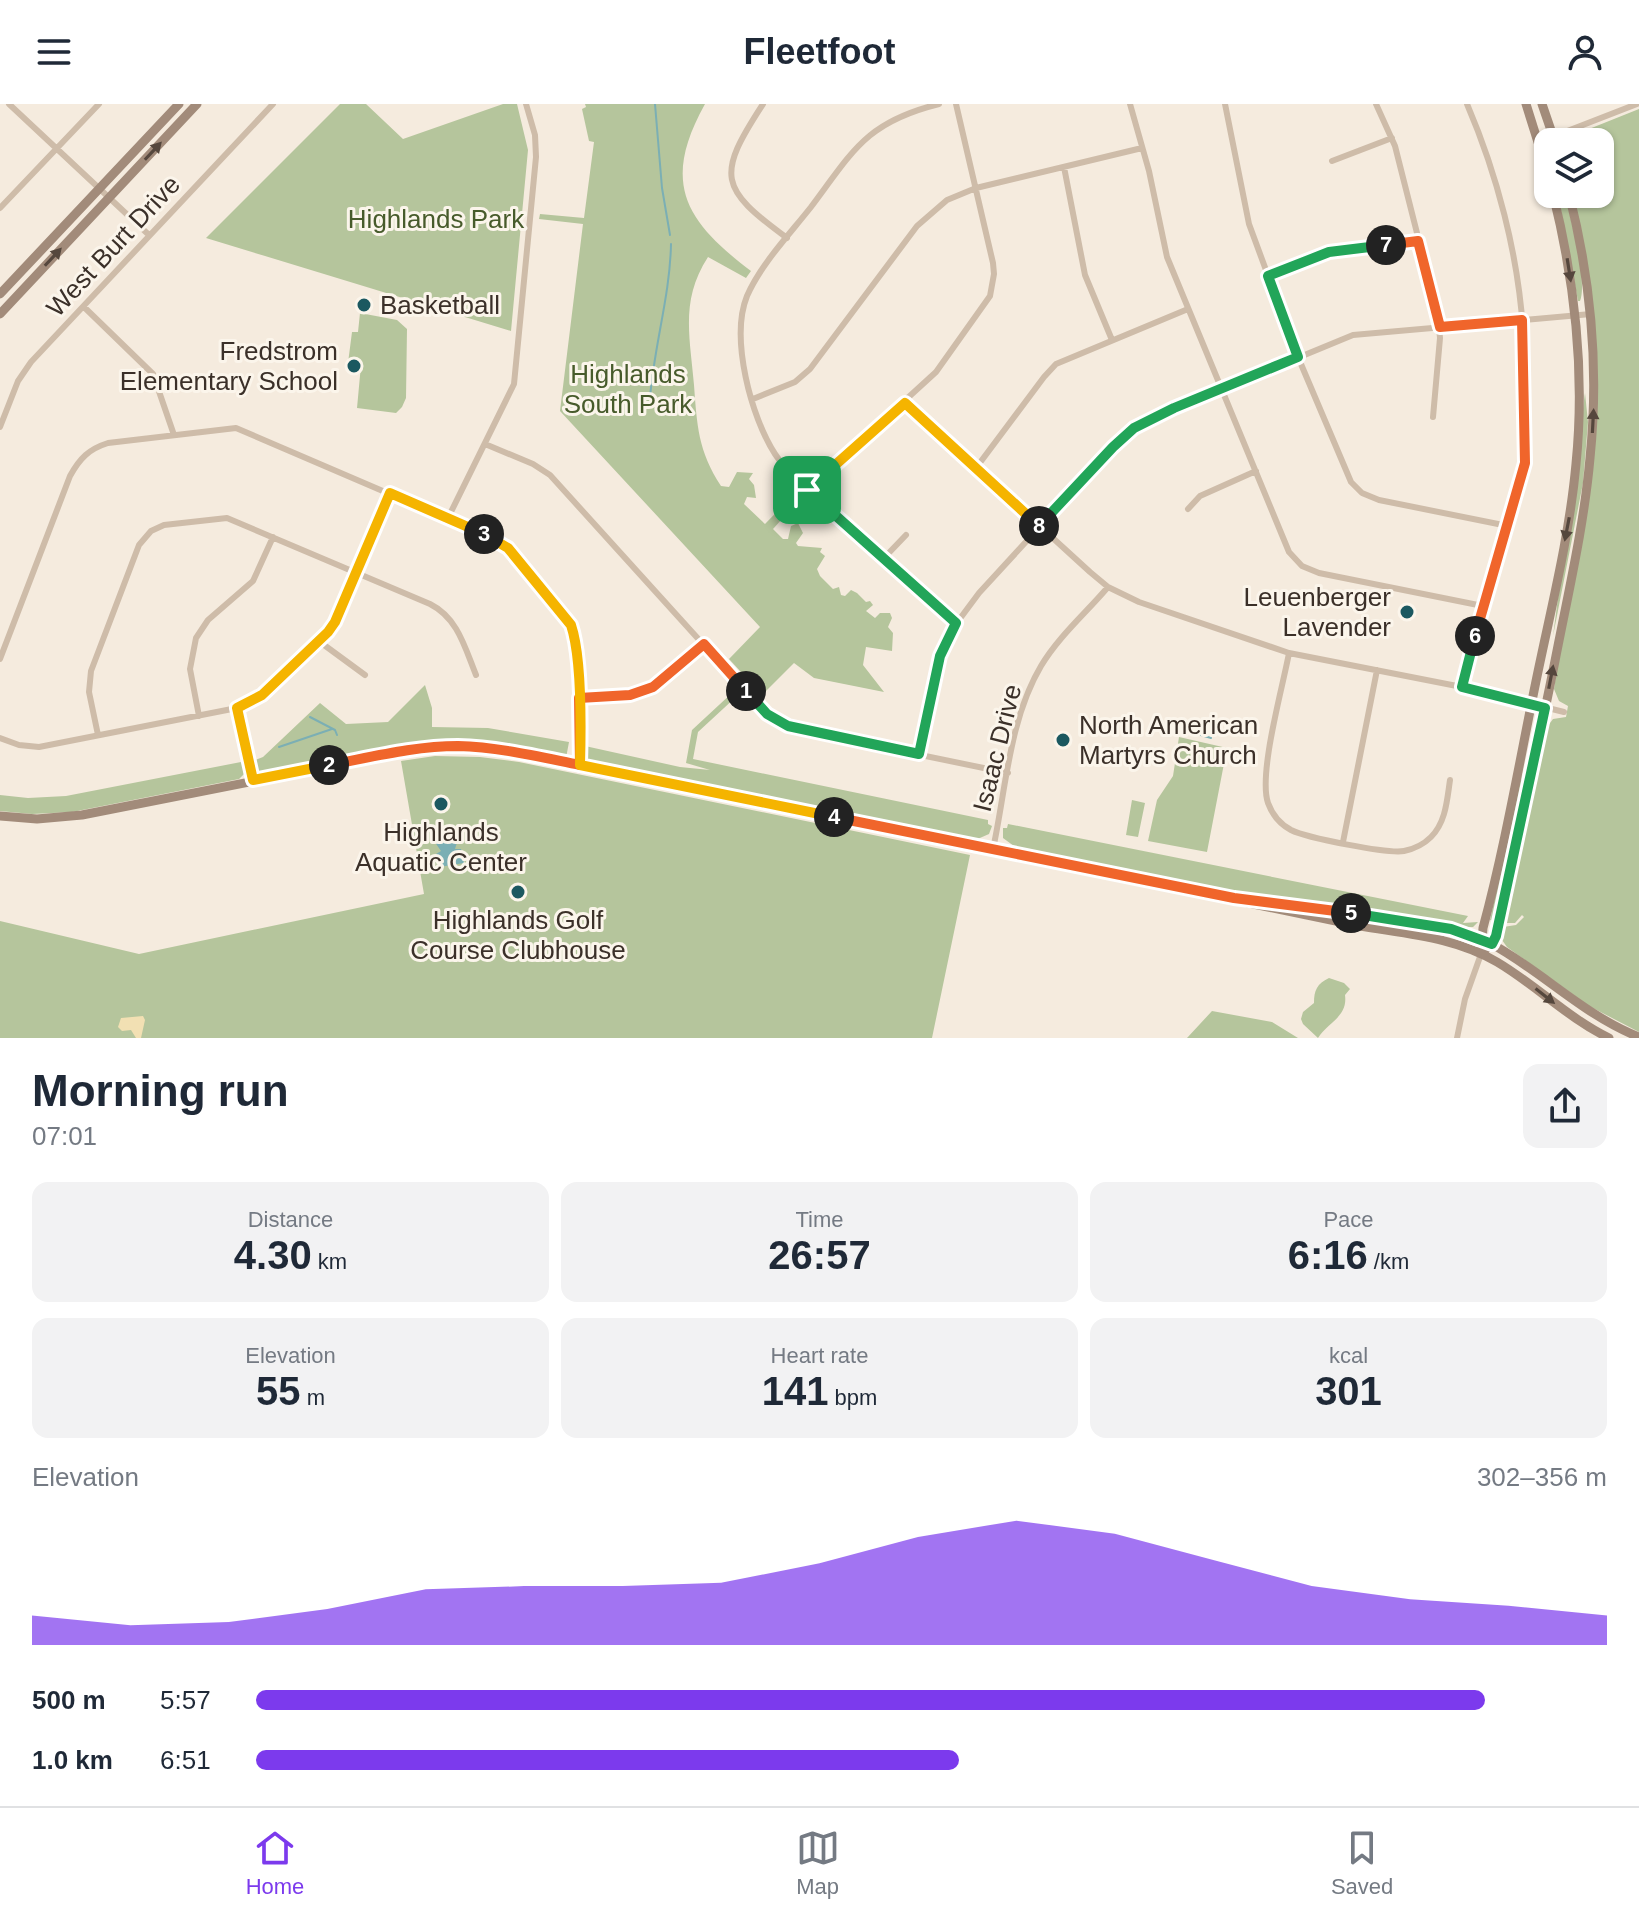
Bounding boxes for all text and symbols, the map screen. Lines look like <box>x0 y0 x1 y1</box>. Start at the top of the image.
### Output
icon: menu <box>32 30 76 74</box>
icon: person <box>1563 30 1607 74</box>
text: Fleetfoot <box>744 31 895 72</box>
map controls <box>1534 128 1614 208</box>
button: layers <box>1534 128 1614 208</box>
one-way arrow <box>144 141 162 160</box>
street label: West Burt Drive <box>40 169 186 323</box>
park label: Highlands Park <box>348 204 525 234</box>
pin: 7 <box>1366 225 1406 265</box>
text: 7 <box>1380 232 1392 257</box>
one-way arrow <box>44 247 62 266</box>
one-way arrow <box>1563 258 1576 283</box>
place label: Basketball <box>380 290 500 320</box>
marker: Basketball <box>355 296 373 314</box>
place label: Fredstrom Elementary School <box>120 336 338 396</box>
marker: Fredstrom Elementary School <box>345 357 363 375</box>
park label: Highlands South Park <box>564 359 693 419</box>
one-way arrow <box>1586 408 1599 433</box>
pin <box>773 456 841 524</box>
icon: arrive <box>785 468 829 512</box>
pin: 8 <box>1019 506 1059 546</box>
text: 8 <box>1033 513 1045 538</box>
pin: 3 <box>464 514 504 554</box>
one-way arrow <box>1560 517 1572 542</box>
text: 3 <box>478 521 490 546</box>
place label: Leuenberger Lavender <box>1244 582 1391 642</box>
marker: Leuenberger Lavender <box>1398 603 1416 621</box>
pin: 6 <box>1455 616 1495 656</box>
text: 6 <box>1469 623 1481 648</box>
one-way arrow <box>1545 664 1558 689</box>
pin: 1 <box>726 671 766 711</box>
text: 1 <box>740 678 752 703</box>
street label: Isaac Drive <box>967 681 1027 815</box>
place label: North American Martyrs Church <box>1079 710 1258 770</box>
marker: North American Martyrs Church <box>1054 731 1072 749</box>
pin: 2 <box>309 745 349 785</box>
text: 2 <box>323 752 335 777</box>
marker: Highlands Aquatic Center <box>432 795 450 813</box>
pin: 4 <box>814 797 854 837</box>
text: 4 <box>828 804 840 829</box>
place label: Highlands Aquatic Center <box>355 817 527 877</box>
marker: Highlands Golf Course Clubhouse <box>509 883 527 901</box>
pin: 5 <box>1331 893 1371 933</box>
text: 5 <box>1345 900 1357 925</box>
place label: Highlands Golf Course Clubhouse <box>410 905 626 965</box>
one-way arrow <box>1535 987 1555 1003</box>
button: share <box>1523 1064 1607 1148</box>
text: Morning run <box>32 1066 289 1115</box>
text: 07:01 <box>32 1121 97 1151</box>
text: Distance <box>248 1207 333 1232</box>
text: Time <box>795 1207 844 1232</box>
text: Pace <box>1323 1207 1374 1232</box>
text: 4.30 <box>234 1233 312 1277</box>
text: 26:57 <box>768 1233 871 1277</box>
text: 6:16 <box>1288 1233 1368 1277</box>
text: km <box>312 1249 347 1274</box>
text: /km <box>1368 1249 1409 1274</box>
text: Elevation <box>245 1343 336 1368</box>
text: Heart rate <box>771 1343 868 1368</box>
text: kcal <box>1329 1343 1368 1368</box>
text: 55 <box>256 1369 301 1413</box>
text: 141 <box>762 1369 828 1413</box>
text: 301 <box>1315 1369 1382 1413</box>
text: m <box>301 1385 325 1410</box>
text: bpm <box>828 1385 877 1410</box>
text: Elevation <box>32 1462 139 1492</box>
text: 302–356 m <box>1477 1462 1607 1492</box>
text: 500 m <box>32 1685 106 1715</box>
text: 5:57 <box>160 1685 211 1715</box>
text: 1.0 km <box>32 1745 113 1775</box>
text: 6:51 <box>160 1745 211 1775</box>
tab: Home <box>246 1826 304 1900</box>
tab: Map <box>796 1826 840 1900</box>
tab: Saved <box>1331 1826 1393 1900</box>

